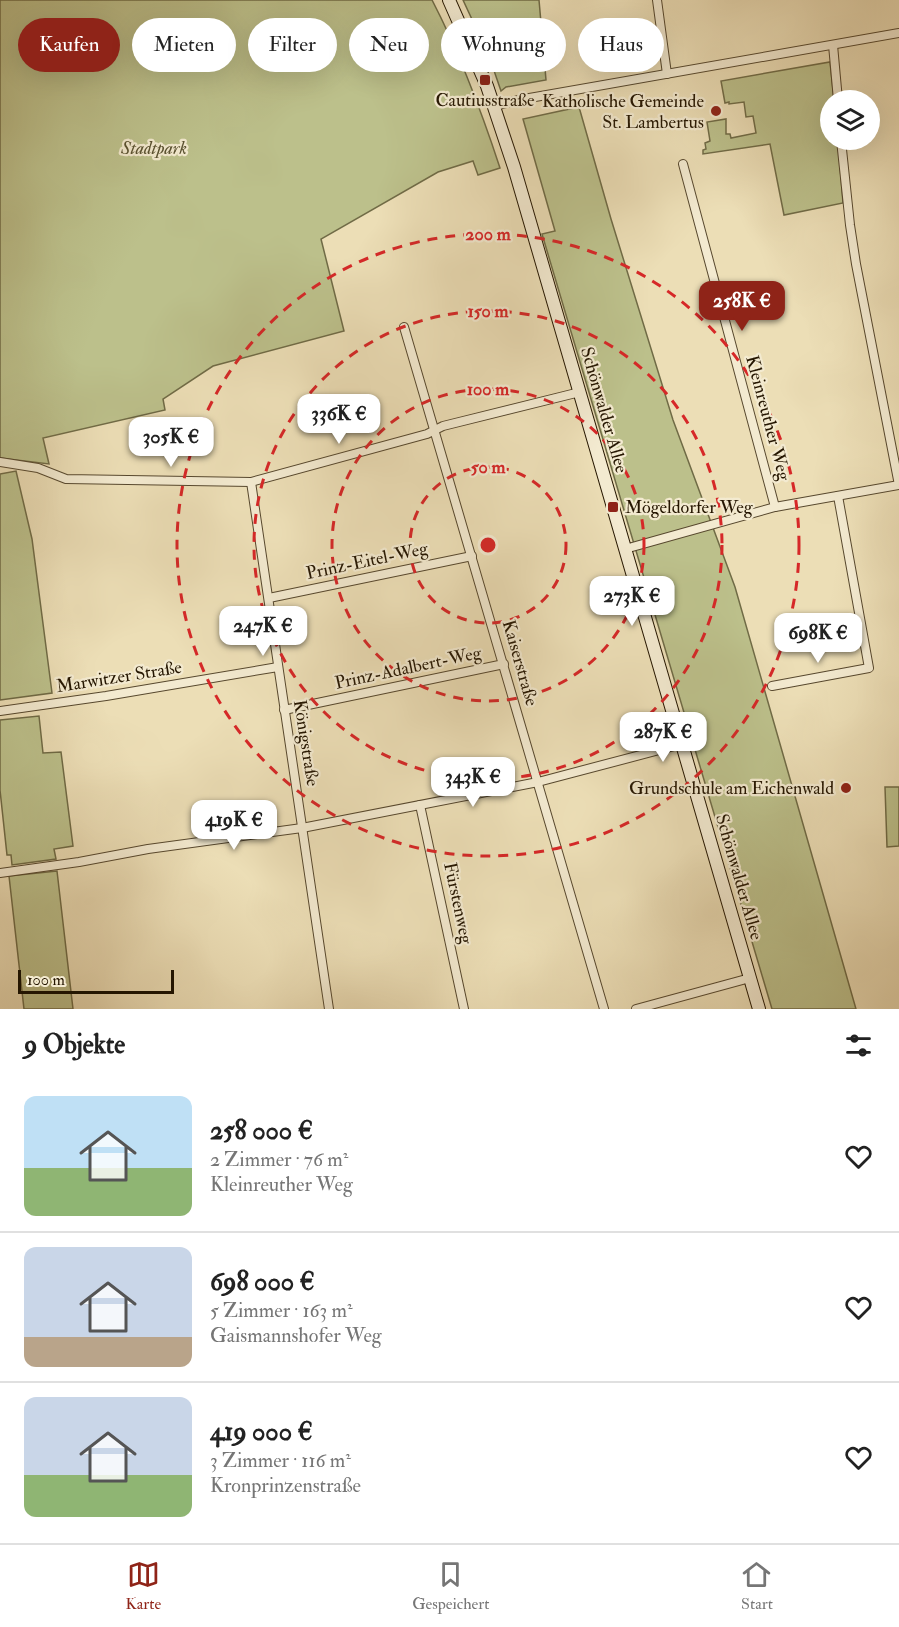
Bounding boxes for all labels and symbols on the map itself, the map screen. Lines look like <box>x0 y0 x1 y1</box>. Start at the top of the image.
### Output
marker: Cautiusstraße <box>478 73 492 87</box>
place label: Cautiusstraße <box>435 89 535 112</box>
place label: Katholische Gemeinde St. Lambertus <box>542 90 704 134</box>
marker: Katholische Gemeinde St. Lambertus <box>709 104 723 118</box>
park label: Stadtpark <box>120 137 187 160</box>
text: 200 m <box>465 223 512 246</box>
pin: 258K € <box>693 281 791 332</box>
text: 150 m <box>467 300 510 323</box>
street label: Schönwalder Allee <box>575 344 633 476</box>
street label: Kleinreuther Weg <box>740 353 796 484</box>
text: 100 m <box>467 378 510 401</box>
pin: 336K € <box>290 394 388 445</box>
pin: 305K € <box>122 417 220 468</box>
text: 50 m <box>471 456 506 479</box>
place label: Mögeldorfer Weg <box>625 496 754 519</box>
marker: Mögeldorfer Weg <box>606 500 620 514</box>
centre of rings <box>478 535 498 555</box>
street label: Prinz-Eitel-Weg <box>304 537 431 585</box>
pin: 273K € <box>583 576 681 627</box>
pin: 247K € <box>214 606 312 657</box>
pin: 698K € <box>769 613 867 664</box>
street label: Kaiserstraße <box>497 617 543 709</box>
street label: Prinz-Adalbert-Weg <box>333 641 485 695</box>
street label: Marwitzer Straße <box>55 656 184 698</box>
street label: Königstraße <box>288 698 324 788</box>
pin: 287K € <box>614 712 712 763</box>
pin: 343K € <box>424 757 522 808</box>
place label: Grundschule am Eichenwald <box>629 777 834 800</box>
marker: Grundschule am Eichenwald <box>839 781 853 795</box>
pin: 419K € <box>185 800 283 851</box>
street label: Schönwalder Allee <box>710 811 768 943</box>
street label: Fürstenweg <box>438 860 478 947</box>
scale bar <box>18 967 174 995</box>

